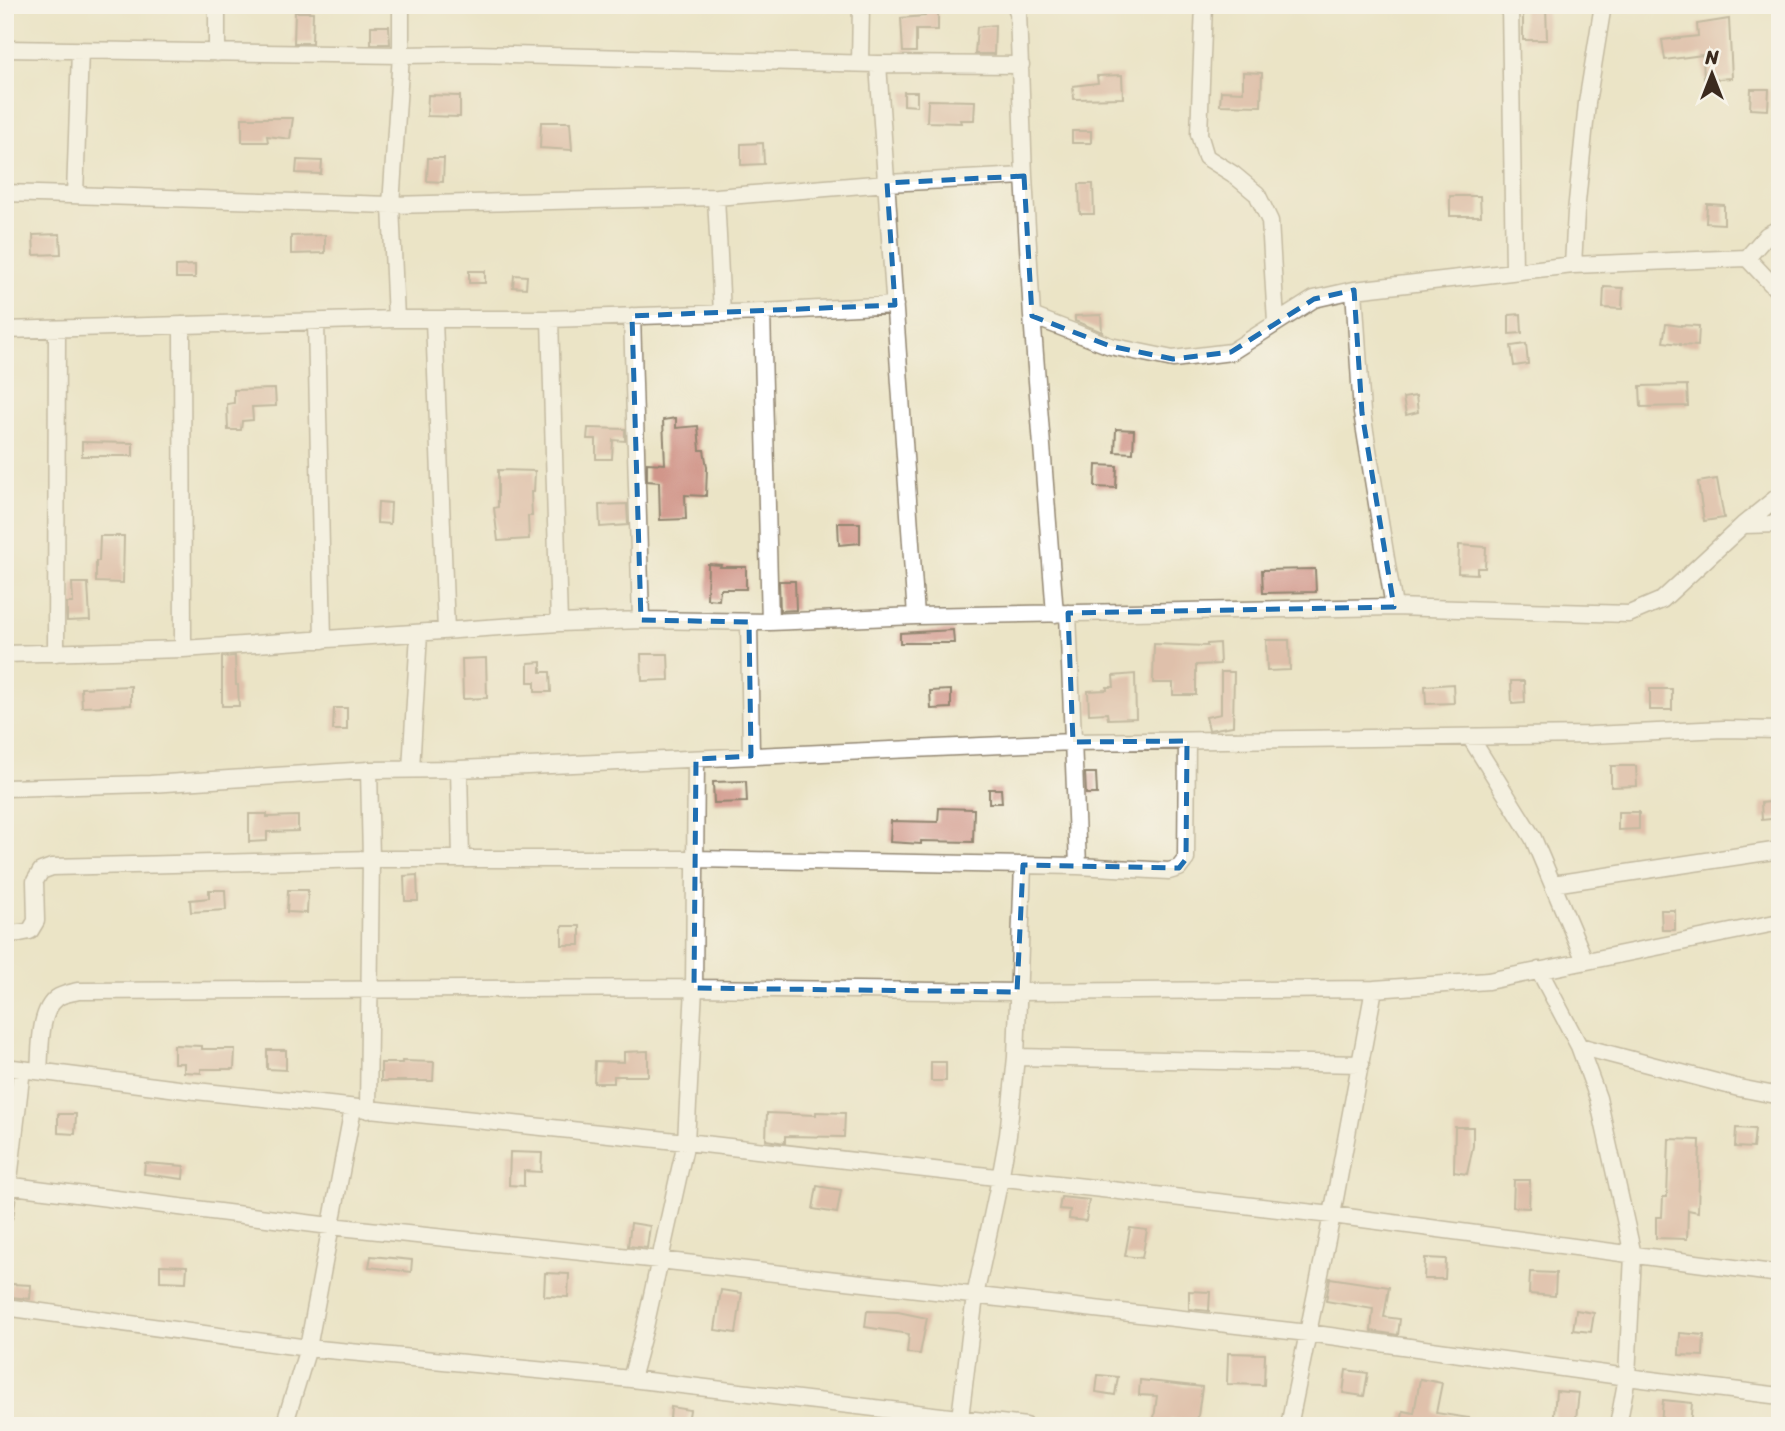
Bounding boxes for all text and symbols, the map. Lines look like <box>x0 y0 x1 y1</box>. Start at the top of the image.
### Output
north arrow <box>1676 38 1746 108</box>
text: N <box>1704 41 1719 74</box>

